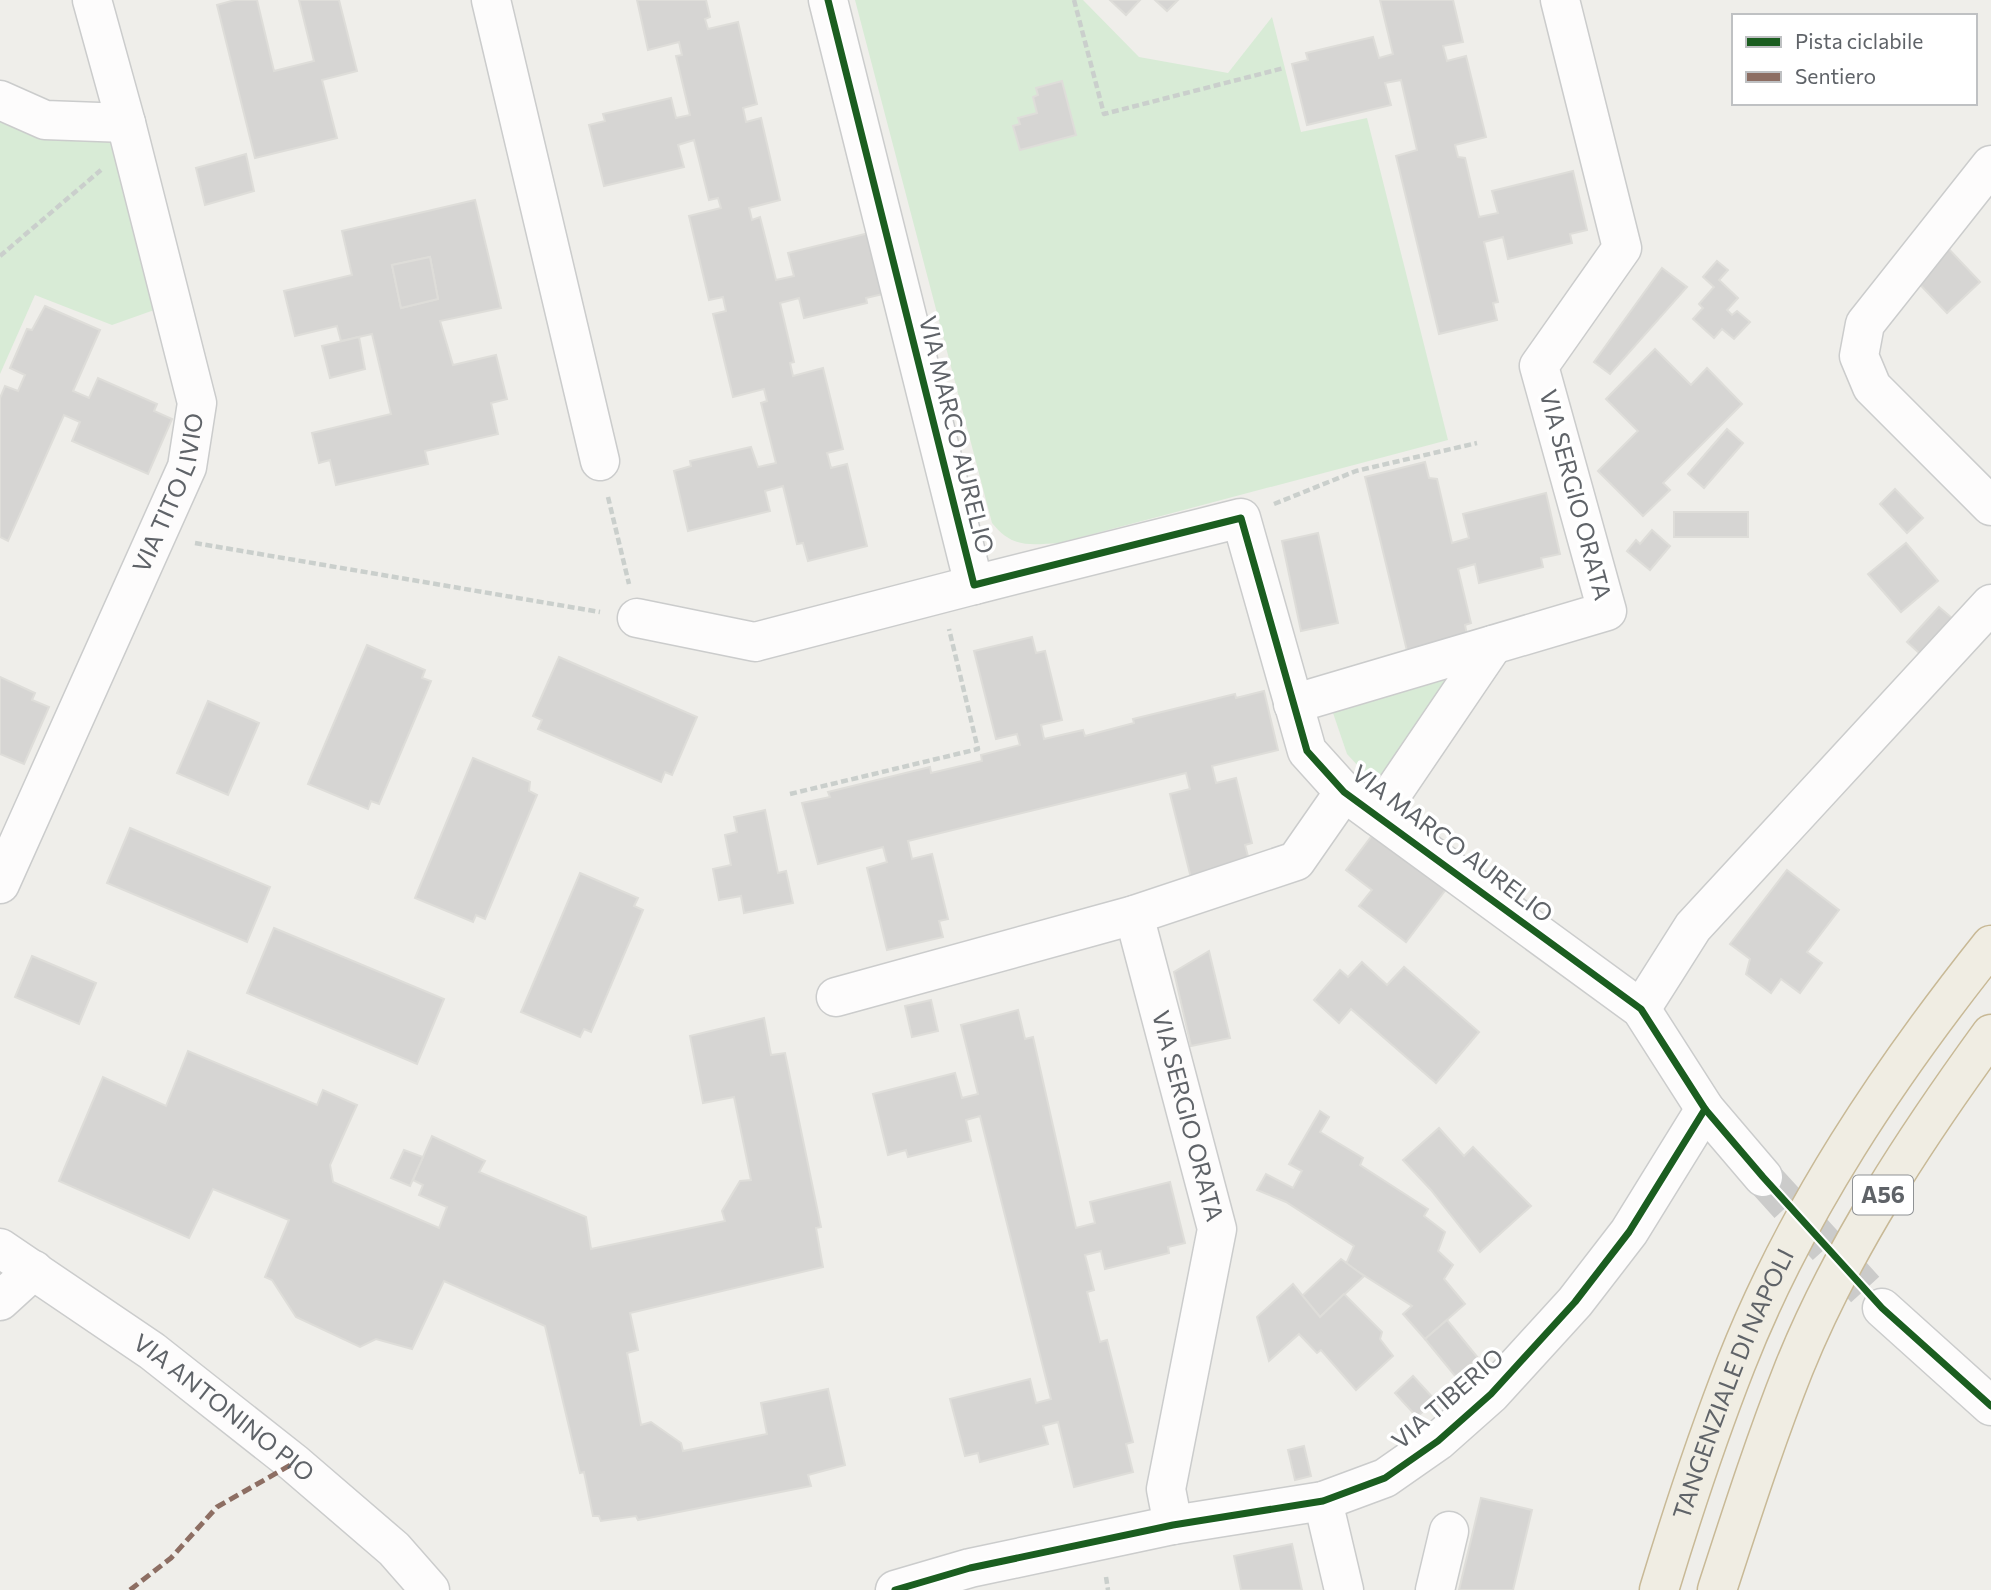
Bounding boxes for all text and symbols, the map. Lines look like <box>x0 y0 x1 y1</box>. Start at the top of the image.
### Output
legend <box>1732 14 1977 105</box>
text: Pista ciclabile <box>1795 28 1923 53</box>
text: Sentiero <box>1795 63 1876 88</box>
street label: VIA MARCO AURELIO <box>914 313 1001 557</box>
street label: VIA SERGIO ORATA <box>1534 386 1619 603</box>
street label: VIA TITO LIVIO <box>126 411 208 577</box>
street label: VIA MARCO AURELIO <box>1347 758 1559 928</box>
street label: VIA SERGIO ORATA <box>1147 1007 1230 1224</box>
road number: A56 <box>1853 1176 1913 1214</box>
street label: TANGENZIALE DI NAPOLI <box>1666 1243 1799 1523</box>
street label: VIA ANTONINO PIO <box>129 1327 321 1487</box>
street label: VIA TIBERIO <box>1385 1341 1509 1454</box>

